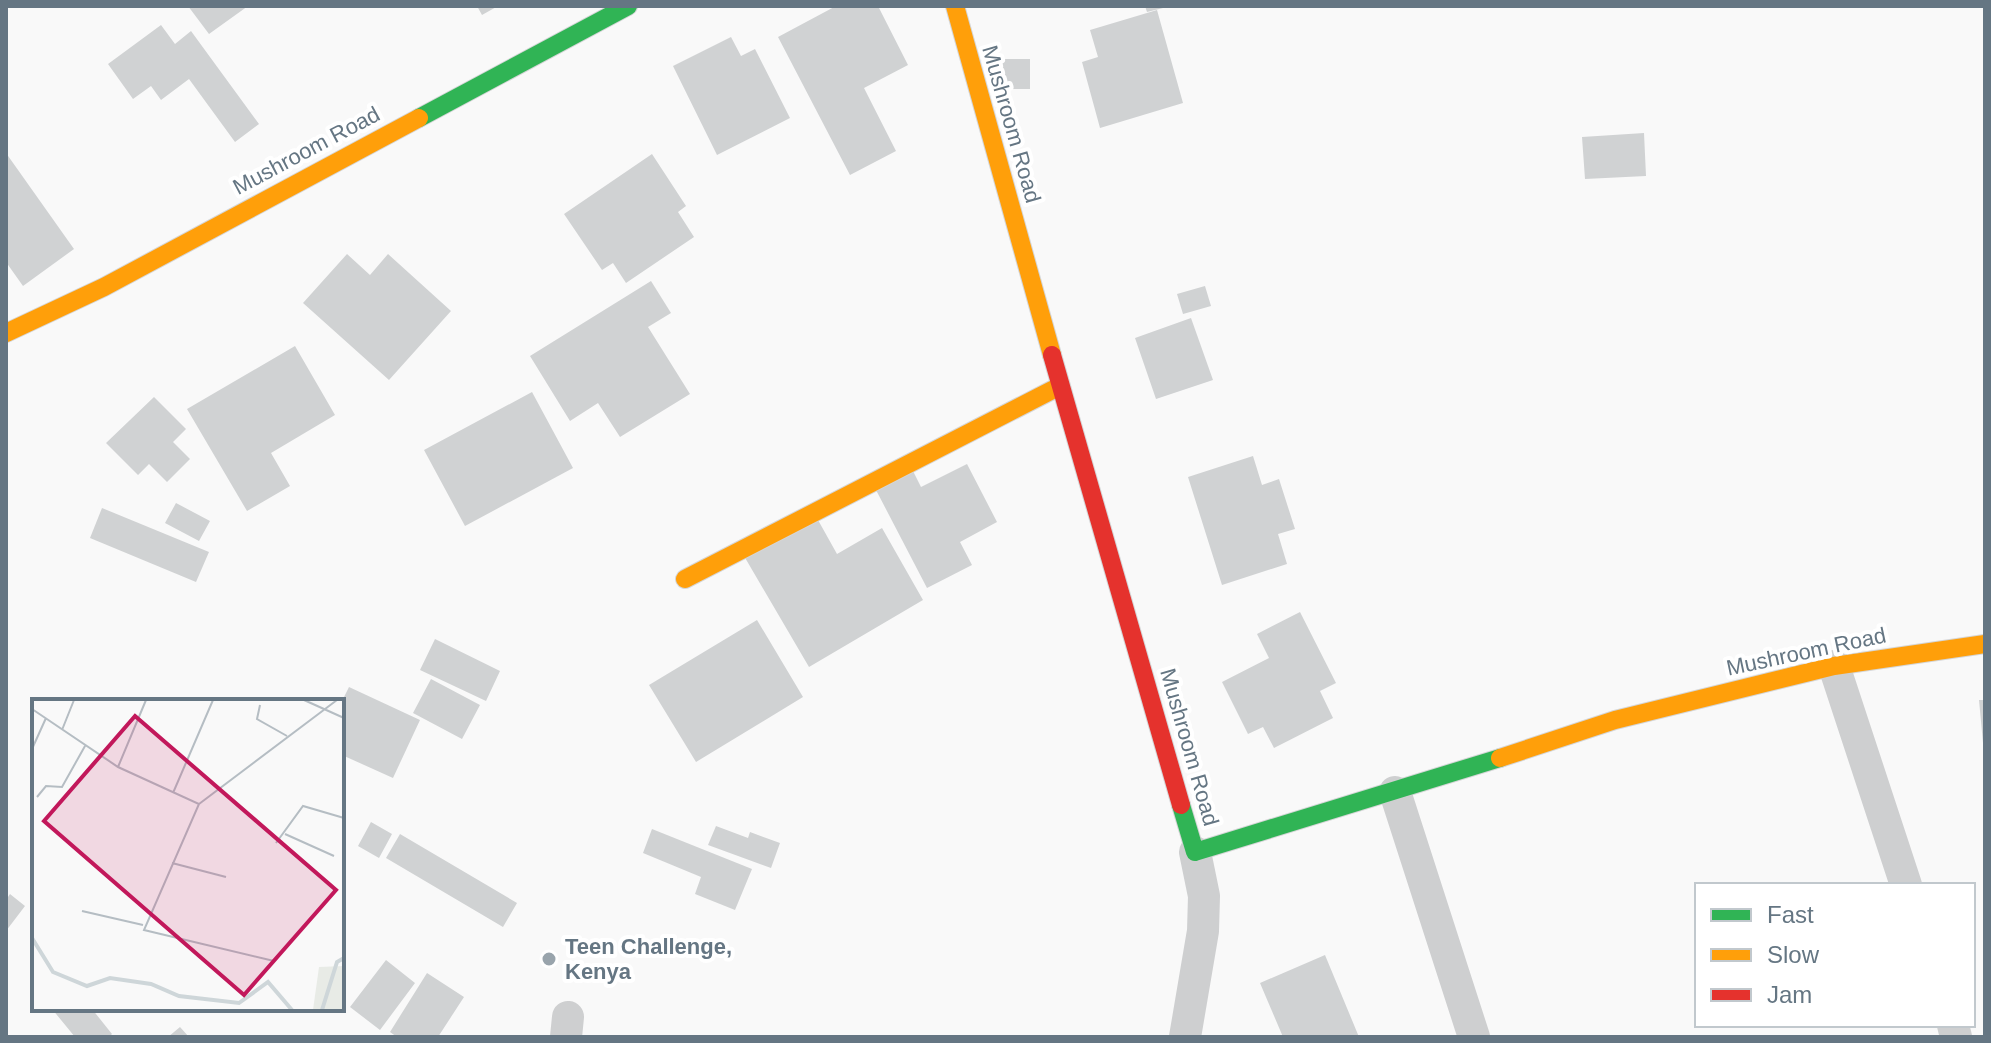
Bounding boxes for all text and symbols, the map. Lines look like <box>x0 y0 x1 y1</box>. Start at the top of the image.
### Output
street label: Mushroom Road <box>977 43 1046 206</box>
street label: Mushroom Road <box>229 101 384 200</box>
street label: Mushroom Road <box>1724 622 1888 681</box>
street label: Mushroom Road <box>1155 666 1224 829</box>
inset map <box>32 699 344 1011</box>
legend <box>1695 883 1975 1027</box>
text: Fast <box>1767 901 1814 928</box>
place label: Teen Challenge, Kenya <box>565 934 732 984</box>
text: Slow <box>1767 941 1820 968</box>
marker: Teen Challenge, Kenya <box>540 950 558 968</box>
text: Jam <box>1767 981 1812 1008</box>

